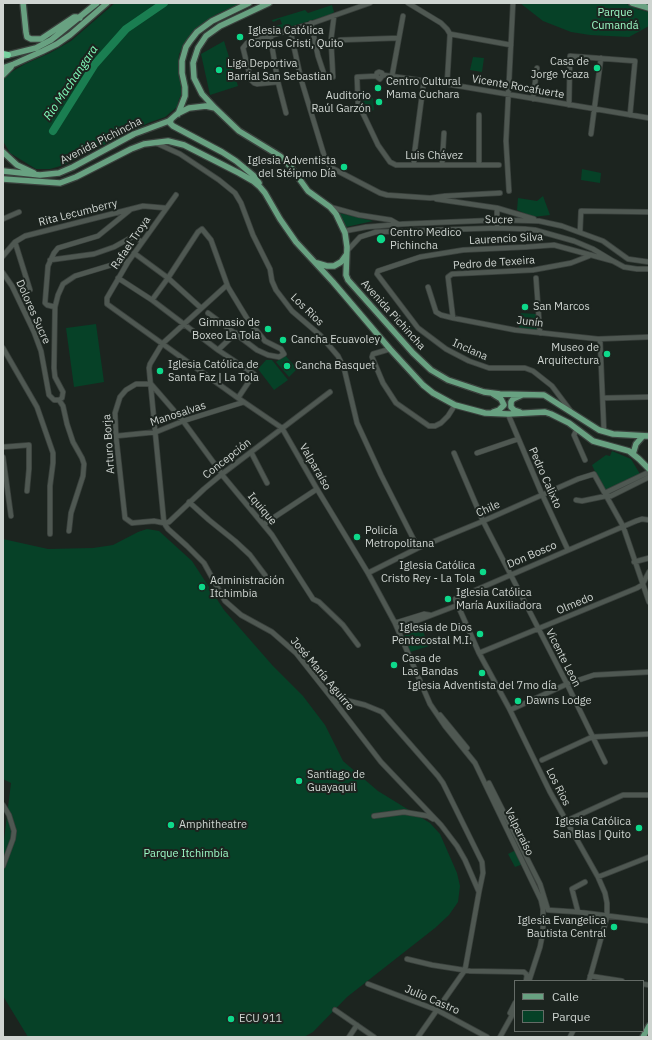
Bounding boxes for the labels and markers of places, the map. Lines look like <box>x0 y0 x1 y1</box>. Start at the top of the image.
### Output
place label: Iglesia Católica Corpus Cristi, Quito <box>248 24 343 50</box>
marker: Iglesia Católica Corpus Cristi, Quito <box>235 32 245 42</box>
place label: Casa de Jorge Ycaza <box>531 55 589 81</box>
place label: Liga Deportiva Barrial San Sebastian <box>227 57 332 83</box>
marker: Casa de Jorge Ycaza <box>592 63 602 73</box>
marker: Liga Deportiva Barrial San Sebastian <box>214 65 224 75</box>
place label: Centro Cultural Mama Cuchara <box>386 75 461 101</box>
marker: Centro Cultural Mama Cuchara <box>373 83 383 93</box>
place label: Auditorio Raúl Garzón <box>311 89 371 115</box>
marker: Auditorio Raúl Garzón <box>374 97 384 107</box>
place label: Iglesia Adventista del Stéipmo Día <box>248 154 336 180</box>
marker: Iglesia Adventista del Stéipmo Día <box>339 162 349 172</box>
place label: Centro Medico Pichincha <box>390 226 461 252</box>
marker: Centro Medico Pichincha <box>375 233 387 245</box>
place label: San Marcos <box>533 300 590 314</box>
marker: San Marcos <box>520 302 530 312</box>
place label: Gimnasio de Boxeo La Tola <box>192 316 260 342</box>
marker: Gimnasio de Boxeo La Tola <box>263 324 273 334</box>
place label: Cancha Ecuavoley <box>291 333 380 347</box>
marker: Cancha Ecuavoley <box>278 335 288 345</box>
place label: Museo de Arquitectura <box>537 341 599 367</box>
marker: Museo de Arquitectura <box>602 349 612 359</box>
place label: Iglesia Católica de Santa Faz | La Tola <box>168 358 259 384</box>
place label: Cancha Basquet <box>295 359 375 373</box>
marker: Cancha Basquet <box>282 361 292 371</box>
marker: Iglesia Católica de Santa Faz | La Tola <box>155 366 165 376</box>
place label: Policía Metropolitana <box>365 524 434 550</box>
marker: Policía Metropolitana <box>352 532 362 542</box>
place label: Iglesia Católica Cristo Rey - La Tola <box>381 559 475 585</box>
marker: Iglesia Católica Cristo Rey - La Tola <box>478 567 488 577</box>
place label: Administración Itchimbia <box>210 574 284 600</box>
marker: Administración Itchimbia <box>197 582 207 592</box>
place label: Iglesia Católica María Auxiliadora <box>456 586 542 612</box>
marker: Iglesia Católica María Auxiliadora <box>443 594 453 604</box>
place label: Iglesia de Dios Pentecostal M.I. <box>392 621 472 647</box>
marker: Iglesia de Dios Pentecostal M.I. <box>475 629 485 639</box>
place label: Casa de Las Bandas <box>402 652 458 678</box>
marker: Casa de Las Bandas <box>389 660 399 670</box>
marker: Iglesia Adventista del 7mo día <box>477 668 487 678</box>
place label: Iglesia Adventista del 7mo día <box>407 679 557 693</box>
place label: Dawns Lodge <box>526 694 592 708</box>
marker: Dawns Lodge <box>513 696 523 706</box>
place label: Santiago de Guayaquil <box>307 768 365 794</box>
marker: Santiago de Guayaquil <box>294 776 304 786</box>
place label: Iglesia Católica San Blas | Quito <box>553 815 631 841</box>
place label: Amphitheatre <box>179 818 247 832</box>
marker: Amphitheatre <box>166 820 176 830</box>
marker: Iglesia Católica San Blas | Quito <box>634 823 644 833</box>
place label: Iglesia Evangelica Bautista Central <box>517 914 606 940</box>
marker: Iglesia Evangelica Bautista Central <box>609 922 619 932</box>
place label: ECU 911 <box>239 1012 282 1026</box>
marker: ECU 911 <box>226 1014 236 1024</box>

